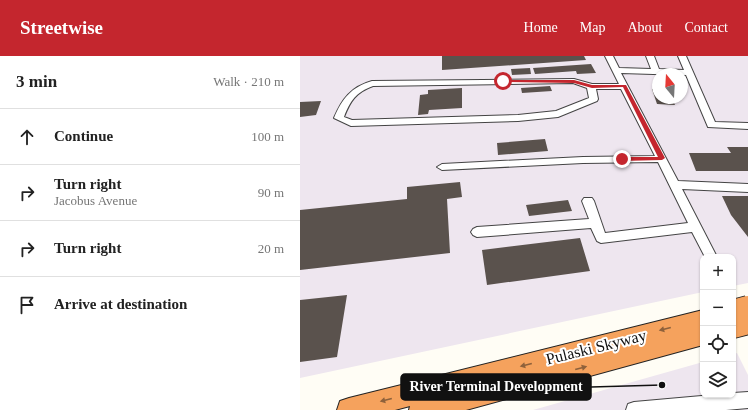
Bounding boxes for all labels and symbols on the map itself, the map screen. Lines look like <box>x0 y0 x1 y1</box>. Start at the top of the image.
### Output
north arrow <box>652 68 688 104</box>
route start <box>494 72 512 90</box>
route end <box>613 150 631 168</box>
street label: Pulaski Skyway <box>544 326 648 369</box>
one-way arrow <box>659 326 671 332</box>
one-way arrow <box>520 362 532 368</box>
one-way arrow <box>574 364 587 370</box>
callout: River Terminal Development <box>401 374 591 400</box>
text: River Terminal Development <box>409 379 583 394</box>
one-way arrow <box>380 398 393 404</box>

